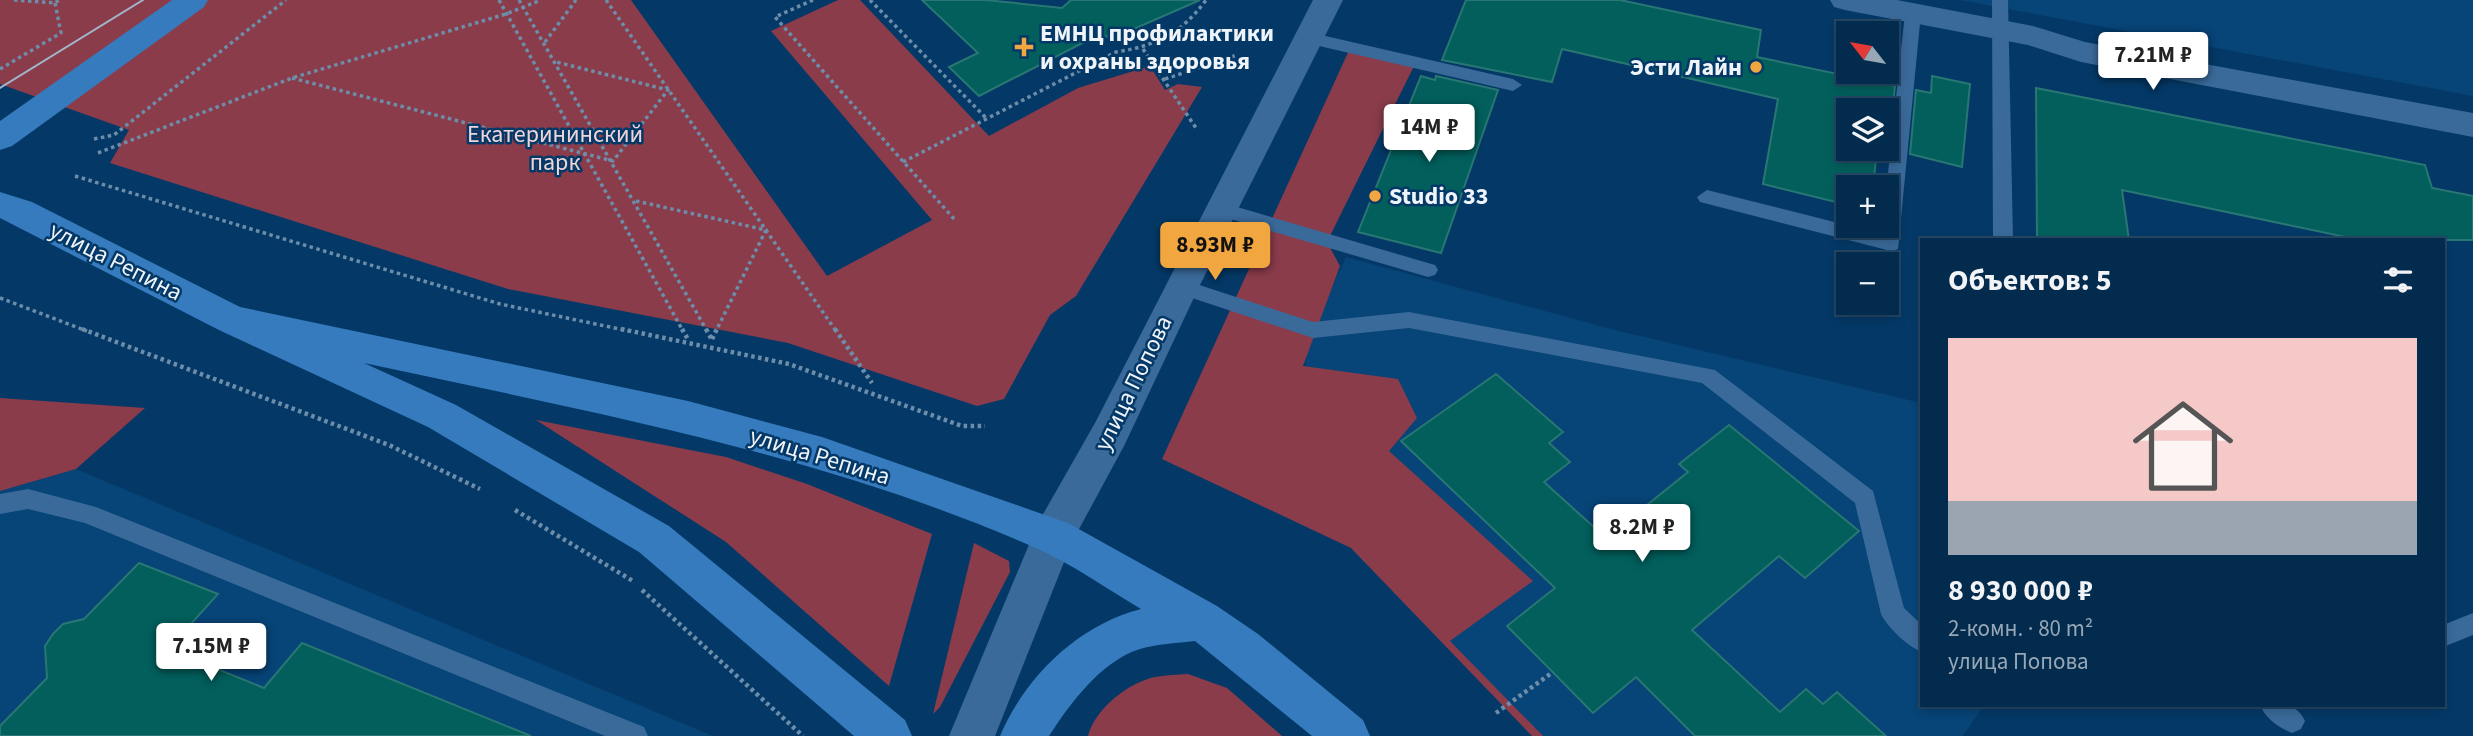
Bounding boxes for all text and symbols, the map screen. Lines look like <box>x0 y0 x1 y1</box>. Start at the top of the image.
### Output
place label: ЕМНЦ профилактики и охраны здоровья <box>1040 16 1274 79</box>
north arrow <box>1836 21 1899 84</box>
map controls <box>1836 21 1899 315</box>
pin: 7.21M ₽ <box>2088 32 2218 92</box>
marker: ЕМНЦ профилактики и охраны здоровья <box>1014 37 1034 57</box>
text: 7.21M ₽ <box>2114 38 2192 71</box>
place label: Эсти Лайн <box>1630 50 1742 85</box>
marker: Эсти Лайн <box>1748 59 1764 75</box>
button: layers <box>1836 98 1899 161</box>
pin: 14M ₽ <box>1380 104 1478 164</box>
text: 14M ₽ <box>1400 110 1458 143</box>
park label: Екатерининский парк <box>467 117 643 180</box>
button: + <box>1836 175 1899 238</box>
place label: Studio 33 <box>1389 179 1488 214</box>
marker: Studio 33 <box>1367 188 1383 204</box>
street label: улица Репина <box>43 213 188 310</box>
pin: 8.93M ₽ <box>1150 222 1280 282</box>
text: 8.93M ₽ <box>1176 228 1254 261</box>
button: − <box>1836 252 1899 315</box>
text: Объектов: 5 <box>1948 259 2112 302</box>
icon: filters <box>2379 261 2417 299</box>
street label: улица Попова <box>1086 310 1181 457</box>
icon: home <box>2120 383 2246 509</box>
street label: улица Репина <box>745 419 894 494</box>
pin: 8.2M ₽ <box>1585 504 1699 564</box>
text: 8.2M ₽ <box>1609 510 1675 543</box>
text: 8 930 000 ₽ <box>1948 569 2093 612</box>
text: 2-комн. · 80 m² <box>1948 612 2093 645</box>
pin: 7.15M ₽ <box>146 624 276 683</box>
text: 7.15M ₽ <box>172 629 250 662</box>
text: улица Попова <box>1948 645 2089 678</box>

